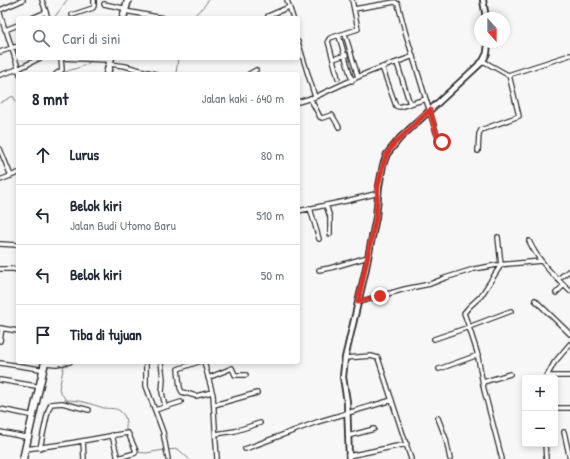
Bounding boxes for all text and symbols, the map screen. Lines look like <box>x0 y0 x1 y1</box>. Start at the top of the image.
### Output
north arrow <box>474 12 510 48</box>
search box <box>16 16 300 60</box>
icon: search <box>30 27 52 49</box>
text: Cari di sini <box>62 28 121 49</box>
text: 8 mnt <box>32 87 68 110</box>
text: Jalan kaki · 640 m <box>202 89 284 107</box>
route start <box>433 133 451 151</box>
icon: ahead <box>32 144 54 166</box>
text: Lurus <box>70 144 99 165</box>
text: 80 m <box>261 146 284 164</box>
text: Belok kiri <box>70 195 122 216</box>
icon: left <box>32 204 54 226</box>
text: 510 m <box>256 206 284 224</box>
text: Jalan Budi Utomo Baru <box>70 216 176 234</box>
icon: left <box>32 264 54 286</box>
text: Belok kiri <box>70 264 122 285</box>
text: 50 m <box>261 266 284 284</box>
route end <box>371 287 389 305</box>
icon: arrive <box>32 324 54 346</box>
text: Tiba di tujuan <box>70 324 142 345</box>
map controls <box>522 375 558 447</box>
button: + <box>522 375 558 411</box>
button: − <box>522 411 558 447</box>

